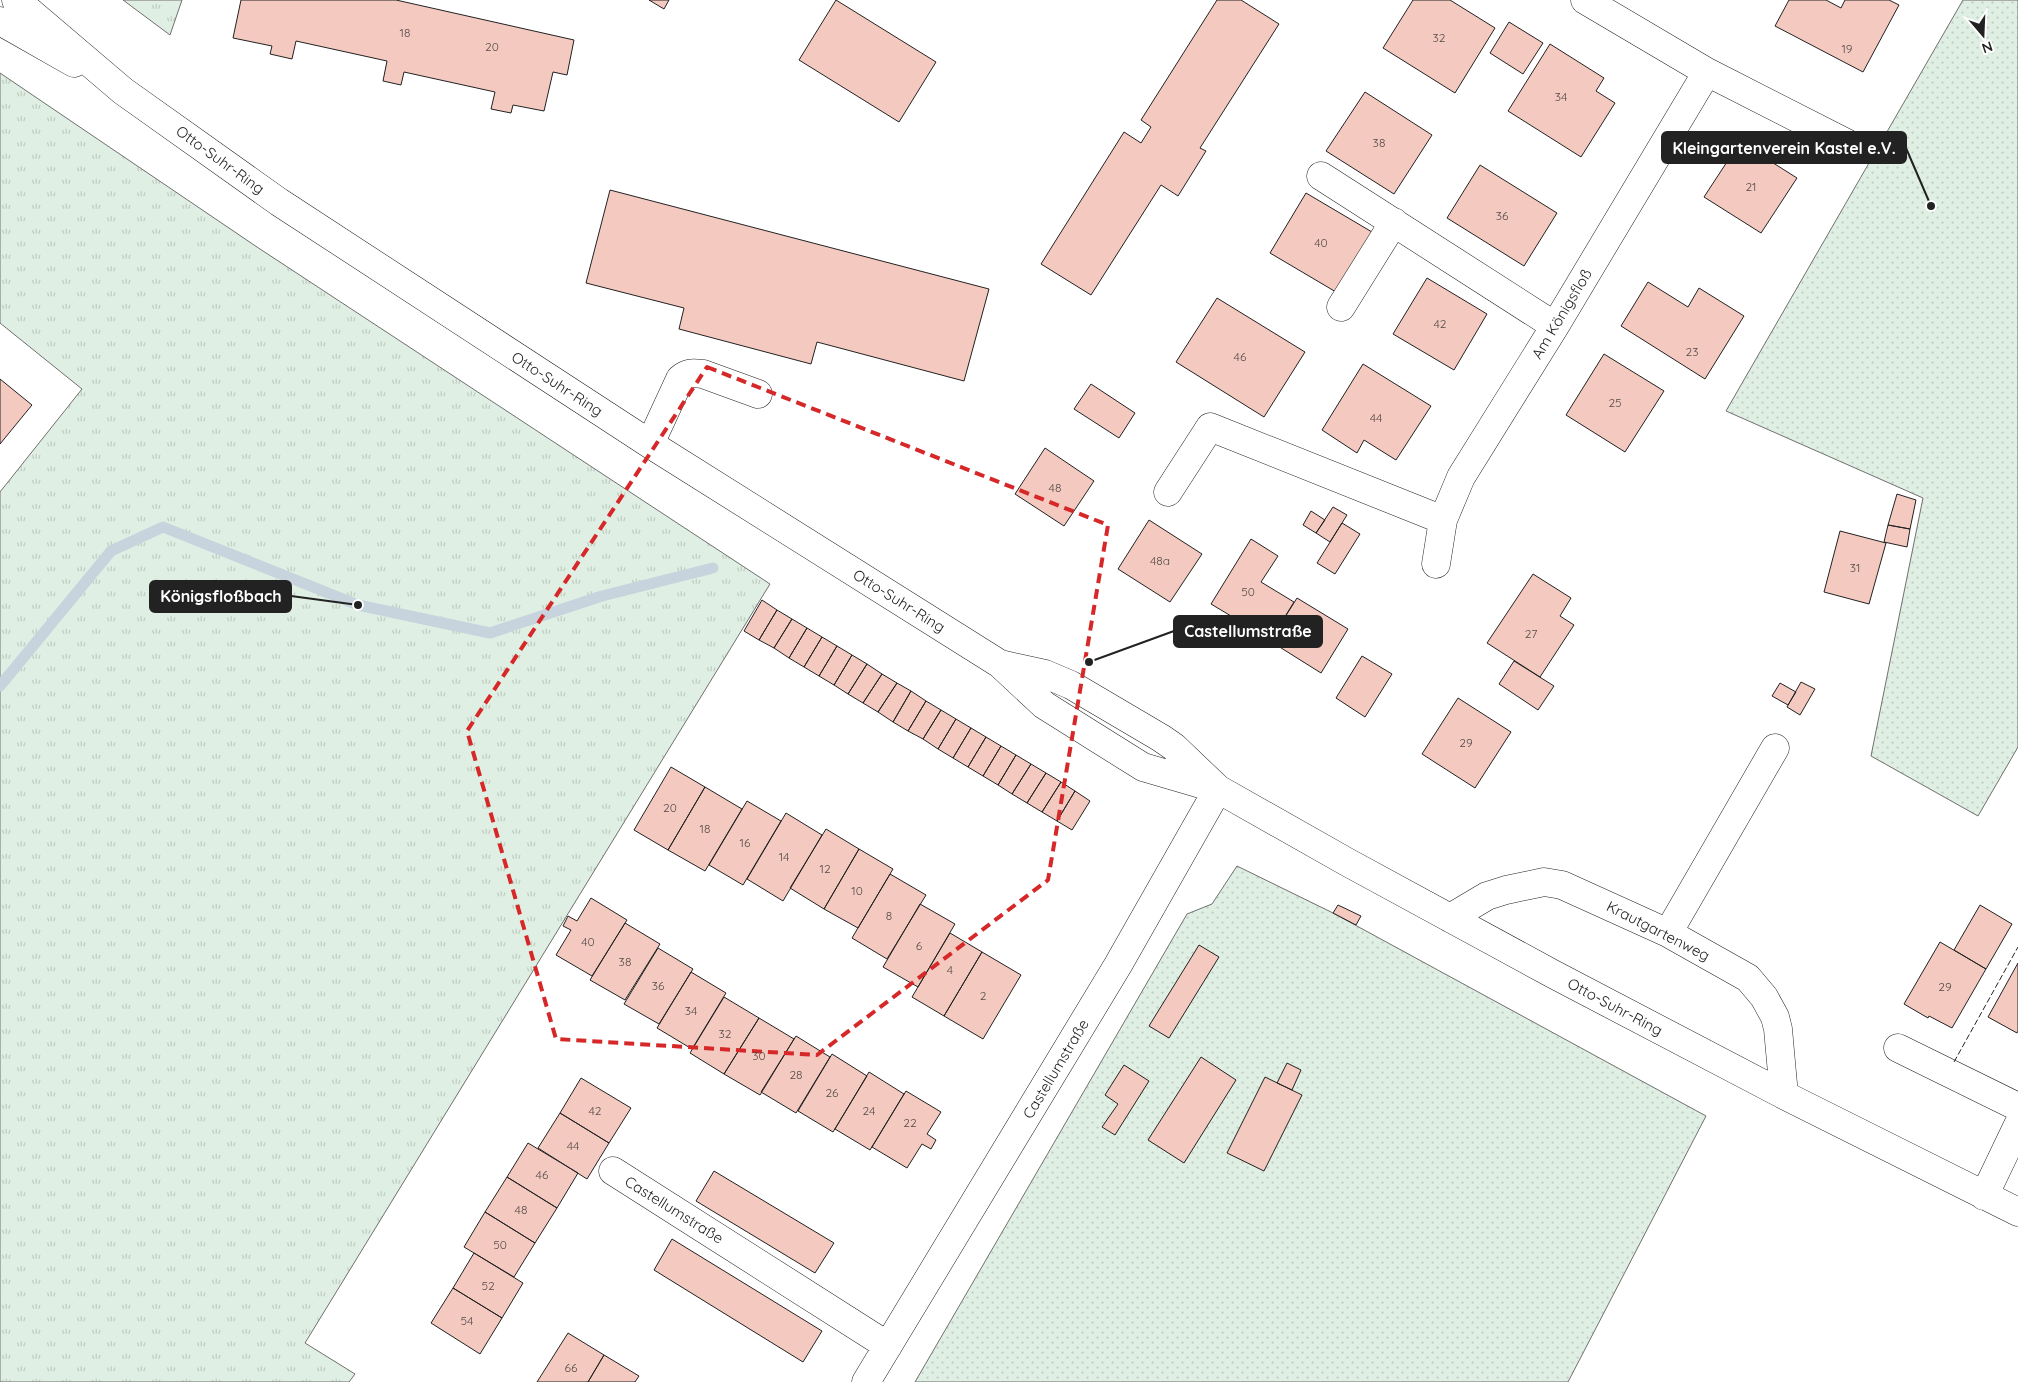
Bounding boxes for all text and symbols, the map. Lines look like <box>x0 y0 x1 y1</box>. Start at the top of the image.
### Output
north arrow <box>1958 10 2008 60</box>
house number: 18 <box>400 25 410 40</box>
house number: 32 <box>1433 30 1446 45</box>
text: N <box>1979 37 1995 57</box>
house number: 20 <box>485 39 499 54</box>
house number: 19 <box>1841 41 1853 56</box>
house number: 34 <box>1555 89 1567 104</box>
street label: Otto-Suhr-Ring <box>172 121 268 198</box>
callout: Kleingartenverein Kastel e.V. <box>1662 132 1906 163</box>
house number: 38 <box>1373 135 1385 150</box>
text: Kleingartenverein Kastel e.V. <box>1672 138 1896 158</box>
house number: 21 <box>1745 179 1757 194</box>
house number: 36 <box>1496 208 1509 223</box>
house number: 40 <box>1314 235 1328 250</box>
street label: Am Königsfloß <box>1527 265 1596 362</box>
house number: 42 <box>1434 316 1447 331</box>
house number: 23 <box>1686 344 1698 359</box>
street label: Otto-Suhr-Ring <box>508 347 606 420</box>
house number: 46 <box>1234 349 1247 364</box>
house number: 25 <box>1608 395 1622 410</box>
house number: 44 <box>1370 410 1382 425</box>
house number: 48 <box>1049 480 1061 495</box>
house number: 48a <box>1150 553 1170 568</box>
house number: 31 <box>1850 560 1860 575</box>
street label: Otto-Suhr-Ring <box>850 565 949 636</box>
callout: Königsfloßbach <box>150 581 291 612</box>
house number: 50 <box>1241 584 1255 599</box>
text: Königsfloßbach <box>160 586 282 606</box>
callout: Castellumstraße <box>1174 616 1322 647</box>
text: Castellumstraße <box>1184 621 1312 641</box>
house number: 27 <box>1525 626 1537 641</box>
house number: 29 <box>1459 735 1473 750</box>
house number: 20 <box>663 800 677 815</box>
house number: 18 <box>700 821 710 836</box>
house number: 16 <box>740 835 751 850</box>
house number: 14 <box>779 849 789 864</box>
house number: 12 <box>819 861 831 876</box>
house number: 10 <box>851 883 863 898</box>
street label: Krautgartenweg <box>1603 896 1713 965</box>
house number: 8 <box>886 908 892 923</box>
house number: 40 <box>581 934 595 949</box>
house number: 6 <box>916 938 923 953</box>
house number: 38 <box>619 954 631 969</box>
house number: 4 <box>947 962 953 977</box>
street label: Otto-Suhr-Ring <box>1564 974 1666 1040</box>
house number: 36 <box>652 978 665 993</box>
house number: 29 <box>1938 979 1952 994</box>
house number: 2 <box>980 988 987 1003</box>
house number: 34 <box>685 1003 697 1018</box>
street label: Castellumstraße <box>1018 1015 1093 1122</box>
house number: 32 <box>719 1026 732 1041</box>
house number: 30 <box>752 1048 766 1063</box>
house number: 28 <box>789 1067 803 1082</box>
house number: 26 <box>825 1085 839 1100</box>
house number: 42 <box>589 1103 602 1118</box>
house number: 24 <box>863 1103 875 1118</box>
house number: 22 <box>903 1115 917 1130</box>
house number: 44 <box>567 1138 579 1153</box>
house number: 46 <box>536 1167 549 1182</box>
street label: Castellumstraße <box>621 1172 727 1248</box>
house number: 48 <box>515 1202 527 1217</box>
house number: 50 <box>493 1237 507 1252</box>
house number: 52 <box>481 1278 495 1293</box>
house number: 54 <box>461 1313 473 1328</box>
house number: 66 <box>565 1360 578 1375</box>

